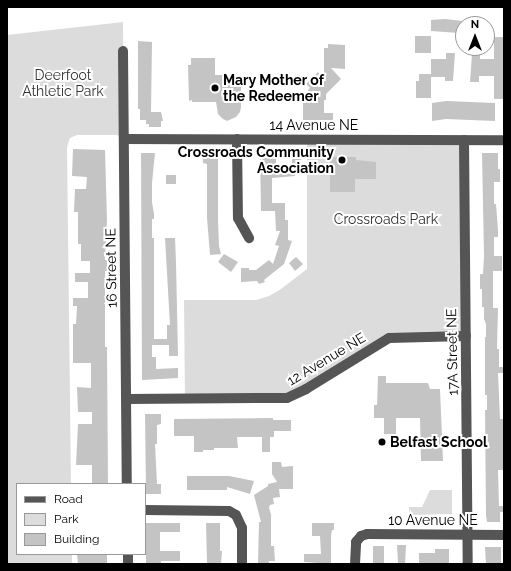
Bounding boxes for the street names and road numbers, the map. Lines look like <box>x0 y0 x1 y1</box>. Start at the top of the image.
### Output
street label: 14 Avenue NE <box>269 117 359 133</box>
street label: 16 Street NE <box>102 228 120 308</box>
street label: 17A Street NE <box>443 308 461 396</box>
street label: 12 Avenue NE <box>284 329 368 389</box>
street label: 10 Avenue NE <box>388 512 478 528</box>

